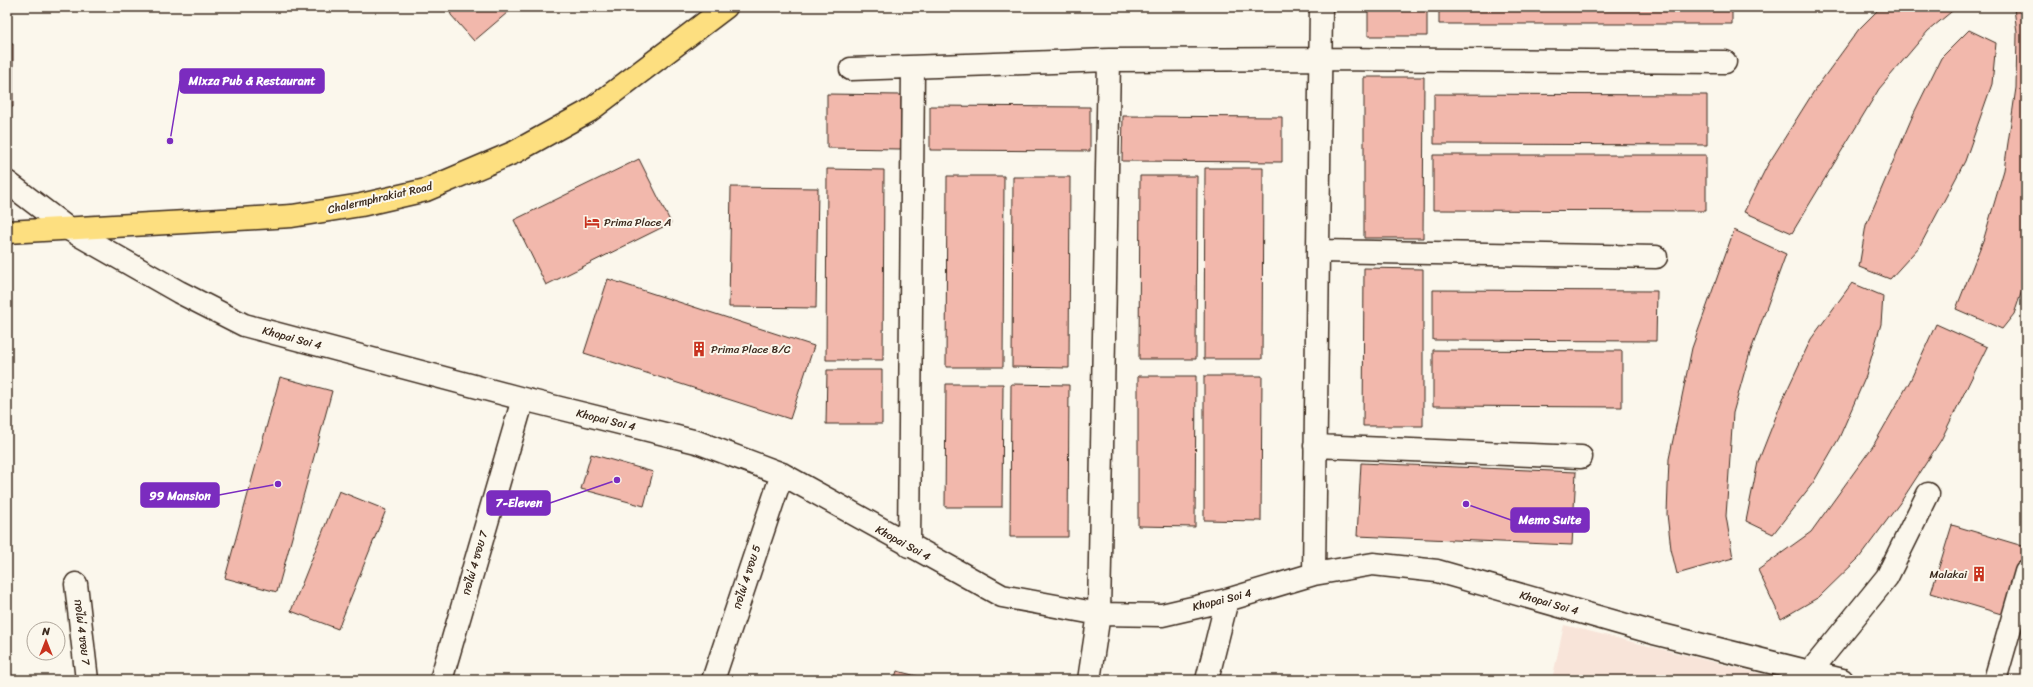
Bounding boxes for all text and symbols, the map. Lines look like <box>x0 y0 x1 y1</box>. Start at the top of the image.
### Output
callout: Mixza Pub & Restaurant <box>180 69 324 93</box>
text: Mixza Pub & Restaurant <box>187 70 316 92</box>
street label: Chalermphrakiat Road <box>326 176 435 219</box>
hotel icon: Prima Place A <box>583 213 601 231</box>
place label: Prima Place A <box>604 213 671 232</box>
street label: Khopai Soi 4 <box>260 321 324 355</box>
building icon: Prima Place B/C <box>690 340 708 358</box>
place label: Prima Place B/C <box>711 340 791 359</box>
street label: Khopai Soi 4 <box>574 403 638 437</box>
callout: 99 Mansion <box>141 483 219 507</box>
text: 99 Mansion <box>149 485 211 507</box>
callout: 7-Eleven <box>487 491 550 515</box>
text: 7-Eleven <box>496 492 543 514</box>
callout: Memo Suite <box>1511 508 1589 532</box>
text: Memo Suite <box>1517 509 1582 531</box>
street label: Khopai Soi 4 <box>872 520 934 566</box>
street label: กอไผ่ 4 ซอย 7 <box>457 528 493 597</box>
street label: กอไผ่ 4 ซอย 5 <box>728 542 766 612</box>
place label: Malakai <box>1929 565 1968 584</box>
building icon: Malakai <box>1970 565 1988 583</box>
street label: Khopai Soi 4 <box>1190 583 1254 617</box>
street label: Khopai Soi 4 <box>1517 586 1581 621</box>
street label: กอไผ่ 4 ซอย 7 <box>69 598 96 667</box>
north arrow <box>26 621 66 661</box>
text: N <box>41 622 50 641</box>

